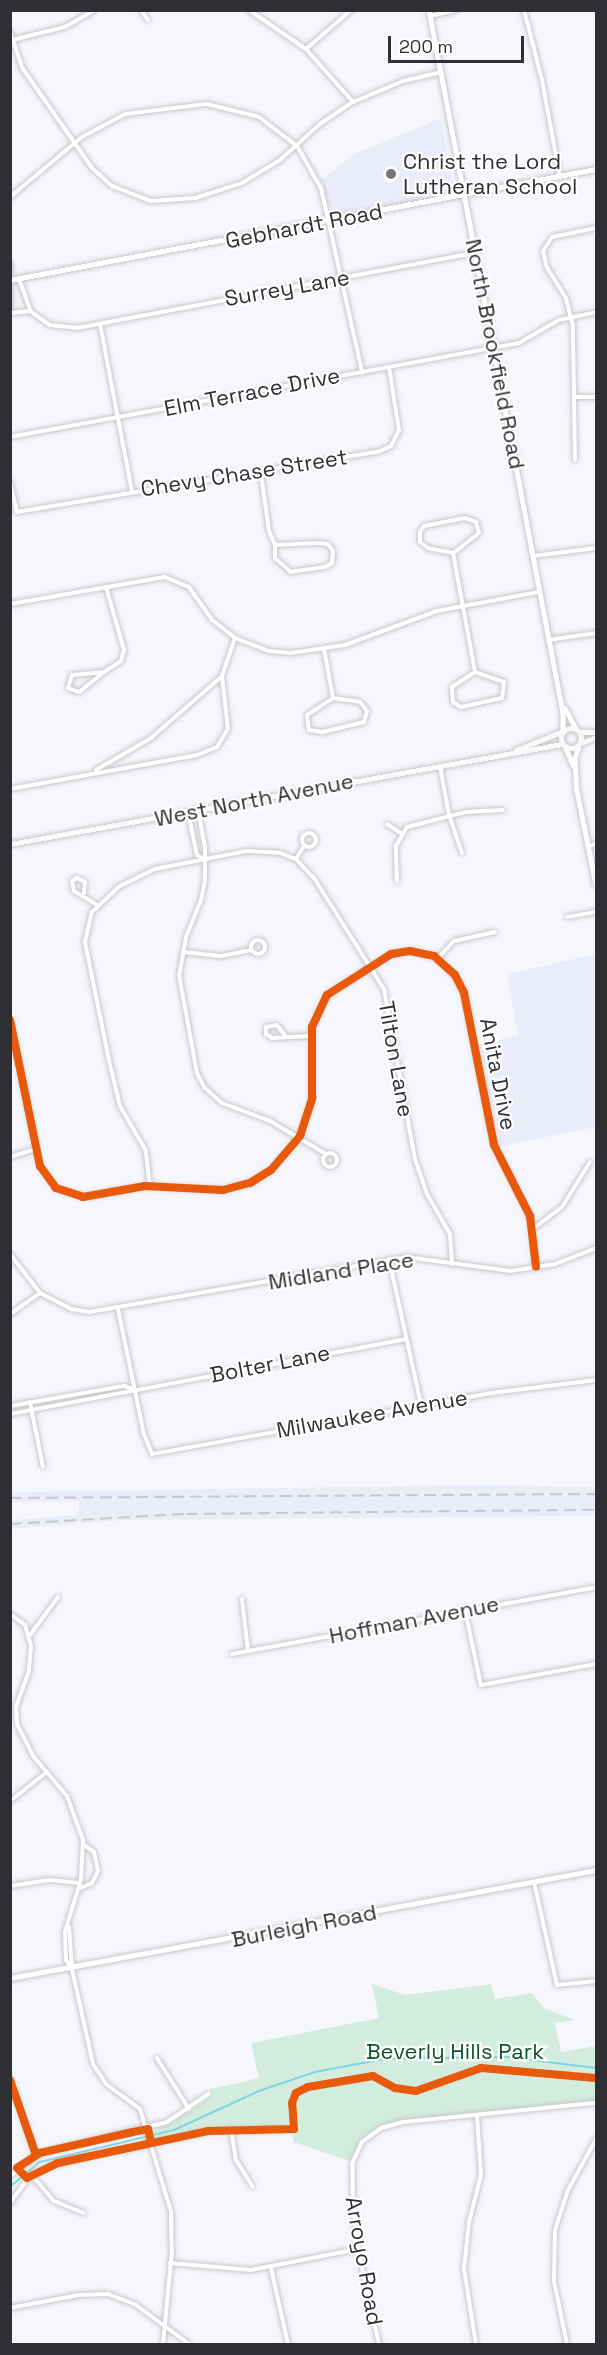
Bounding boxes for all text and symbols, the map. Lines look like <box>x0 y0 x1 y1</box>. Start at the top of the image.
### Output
scale bar <box>391 24 528 62</box>
text: 200 m <box>399 35 453 58</box>
place label: Christ the Lord Lutheran School <box>403 148 577 200</box>
marker: Christ the Lord Lutheran School <box>384 167 398 181</box>
street label: Gebhardt Road <box>223 198 385 254</box>
street label: North Brookfield Road <box>460 237 530 471</box>
street label: Surrey Lane <box>222 264 352 312</box>
street label: Elm Terrace Drive <box>162 362 342 422</box>
street label: Chevy Chase Street <box>139 444 349 502</box>
street label: West North Avenue <box>152 768 356 832</box>
street label: Tilton Lane <box>373 999 419 1119</box>
street label: Anita Drive <box>474 1016 522 1132</box>
street label: Midland Place <box>266 1246 416 1296</box>
street label: Bolter Lane <box>208 1339 332 1389</box>
street label: Milwaukee Avenue <box>274 1384 470 1444</box>
street label: Hoffman Avenue <box>327 1591 501 1649</box>
street label: Burleigh Road <box>229 1899 379 1953</box>
park label: Beverly Hills Park <box>366 2039 544 2065</box>
street label: Arroyo Road <box>340 2195 388 2327</box>

